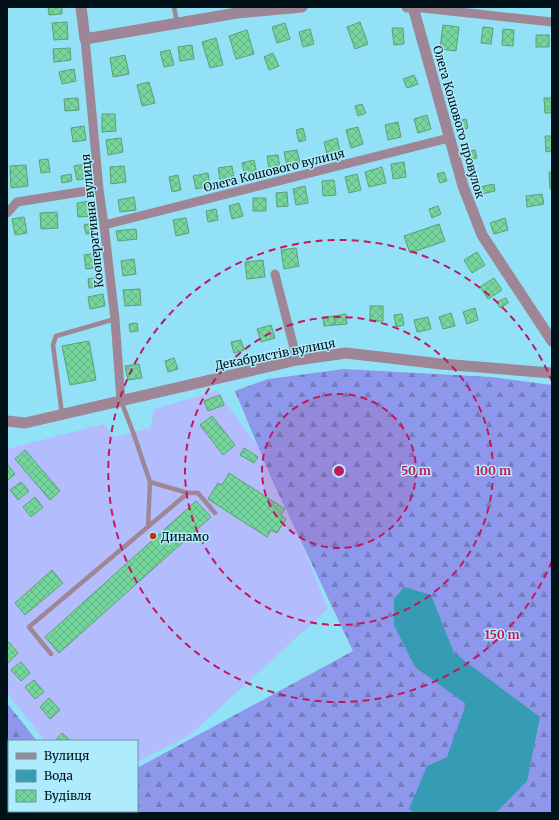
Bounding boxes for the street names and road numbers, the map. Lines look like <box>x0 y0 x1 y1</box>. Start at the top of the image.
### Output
street label: Олега Кошового провулок <box>430 44 488 201</box>
street label: Олега Кошового вулиця <box>202 145 346 195</box>
street label: Кооперативна вулиця <box>77 153 107 289</box>
street label: Декабристів вулиця <box>213 335 337 373</box>

